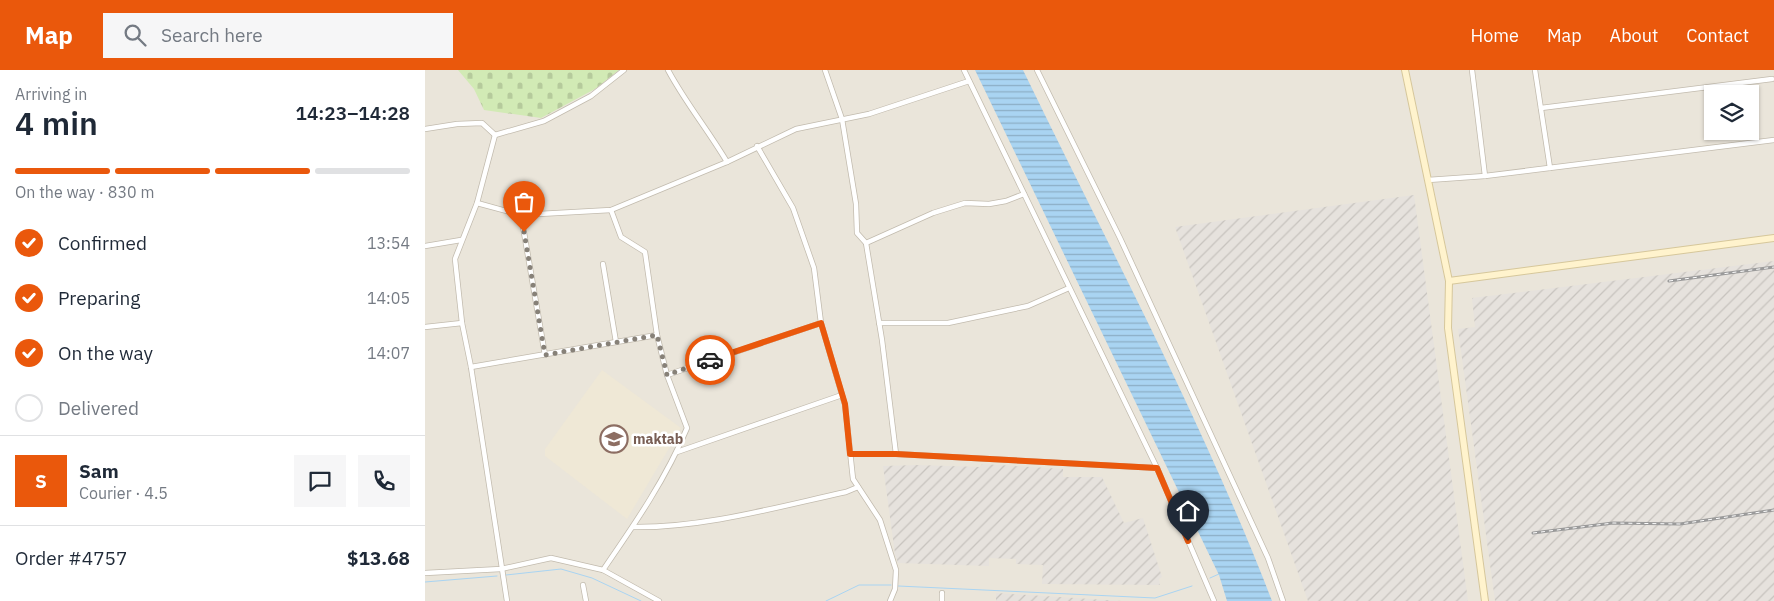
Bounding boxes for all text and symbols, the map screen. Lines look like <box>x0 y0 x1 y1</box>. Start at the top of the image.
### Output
search box <box>103 13 453 58</box>
text: Map <box>25 19 73 51</box>
icon: search <box>121 21 149 49</box>
text: Search here <box>161 23 263 47</box>
text: Home <box>1471 24 1519 47</box>
text: Map <box>1547 24 1582 47</box>
text: About <box>1610 24 1658 47</box>
text: Contact <box>1686 24 1749 47</box>
text: Arriving in <box>15 84 87 104</box>
map controls <box>1704 85 1759 140</box>
button: layers <box>1704 85 1759 140</box>
text: 14:23–14:28 <box>296 101 410 125</box>
text: 4 min <box>15 102 98 144</box>
pin <box>503 181 545 232</box>
text: On the way · 830 m <box>15 182 154 202</box>
icon: bag <box>510 188 538 216</box>
icon: check <box>15 229 43 257</box>
text: Confirmed <box>58 231 147 255</box>
text: 13:54 <box>367 233 410 253</box>
icon: check <box>15 284 43 312</box>
text: Preparing <box>58 286 140 310</box>
text: 14:05 <box>367 288 410 308</box>
courier <box>685 335 735 385</box>
icon: check <box>15 339 43 367</box>
text: On the way <box>58 341 153 365</box>
text: 14:07 <box>367 343 410 363</box>
icon: car <box>696 346 724 374</box>
text: Delivered <box>58 396 139 420</box>
school or university icon: maktab <box>599 424 629 454</box>
place label: maktab <box>633 430 683 448</box>
button: chat <box>294 455 346 507</box>
button: phone <box>358 455 410 507</box>
text: Sam <box>79 459 119 483</box>
text: S <box>35 469 47 493</box>
text: Courier · 4.5 <box>79 483 168 503</box>
pin <box>1167 490 1209 541</box>
icon: home <box>1174 497 1202 525</box>
text: Order #4757 <box>15 546 127 570</box>
text: $13.68 <box>347 546 410 570</box>

